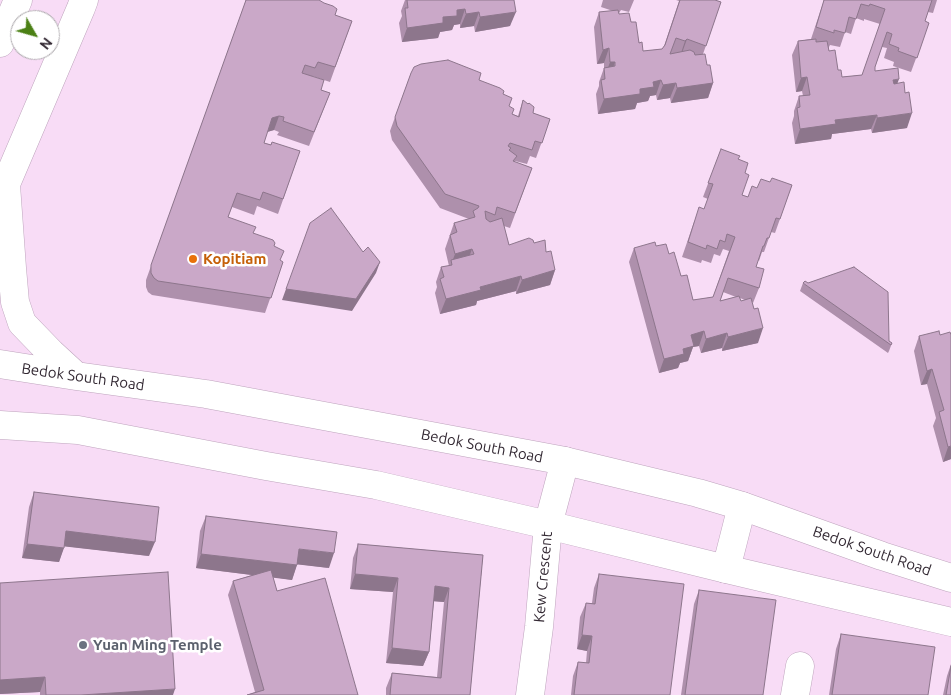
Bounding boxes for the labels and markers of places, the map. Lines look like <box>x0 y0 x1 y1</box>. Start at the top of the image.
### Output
place label: Kopitiam <box>203 250 266 268</box>
marker: Kopitiam <box>187 253 199 265</box>
place label: Yuan Ming Temple <box>93 636 222 654</box>
marker: Yuan Ming Temple <box>77 639 89 651</box>

